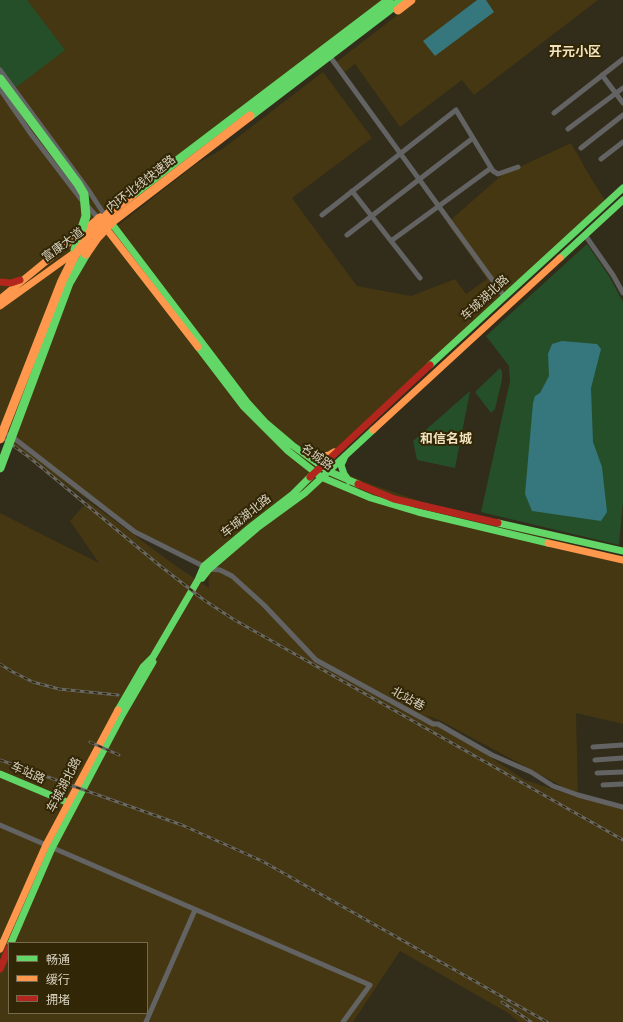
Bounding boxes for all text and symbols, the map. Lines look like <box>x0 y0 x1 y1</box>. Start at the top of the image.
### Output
district label: 开元小区 <box>549 44 601 60</box>
street label: 内环北线快速路 <box>103 152 179 216</box>
street label: 富康大道 <box>39 225 87 265</box>
street label: 车城湖北路 <box>458 272 512 324</box>
district label: 和信名城 <box>420 431 472 447</box>
street label: 名城路 <box>298 441 336 473</box>
street label: 车城湖北路 <box>218 492 274 540</box>
street label: 北站巷 <box>389 684 427 714</box>
street label: 车城湖北路 <box>44 755 84 815</box>
street label: 车站路 <box>9 759 47 787</box>
legend <box>8 942 148 1014</box>
text: 畅通 <box>46 953 70 967</box>
text: 缓行 <box>46 973 70 987</box>
text: 拥堵 <box>46 993 70 1007</box>

